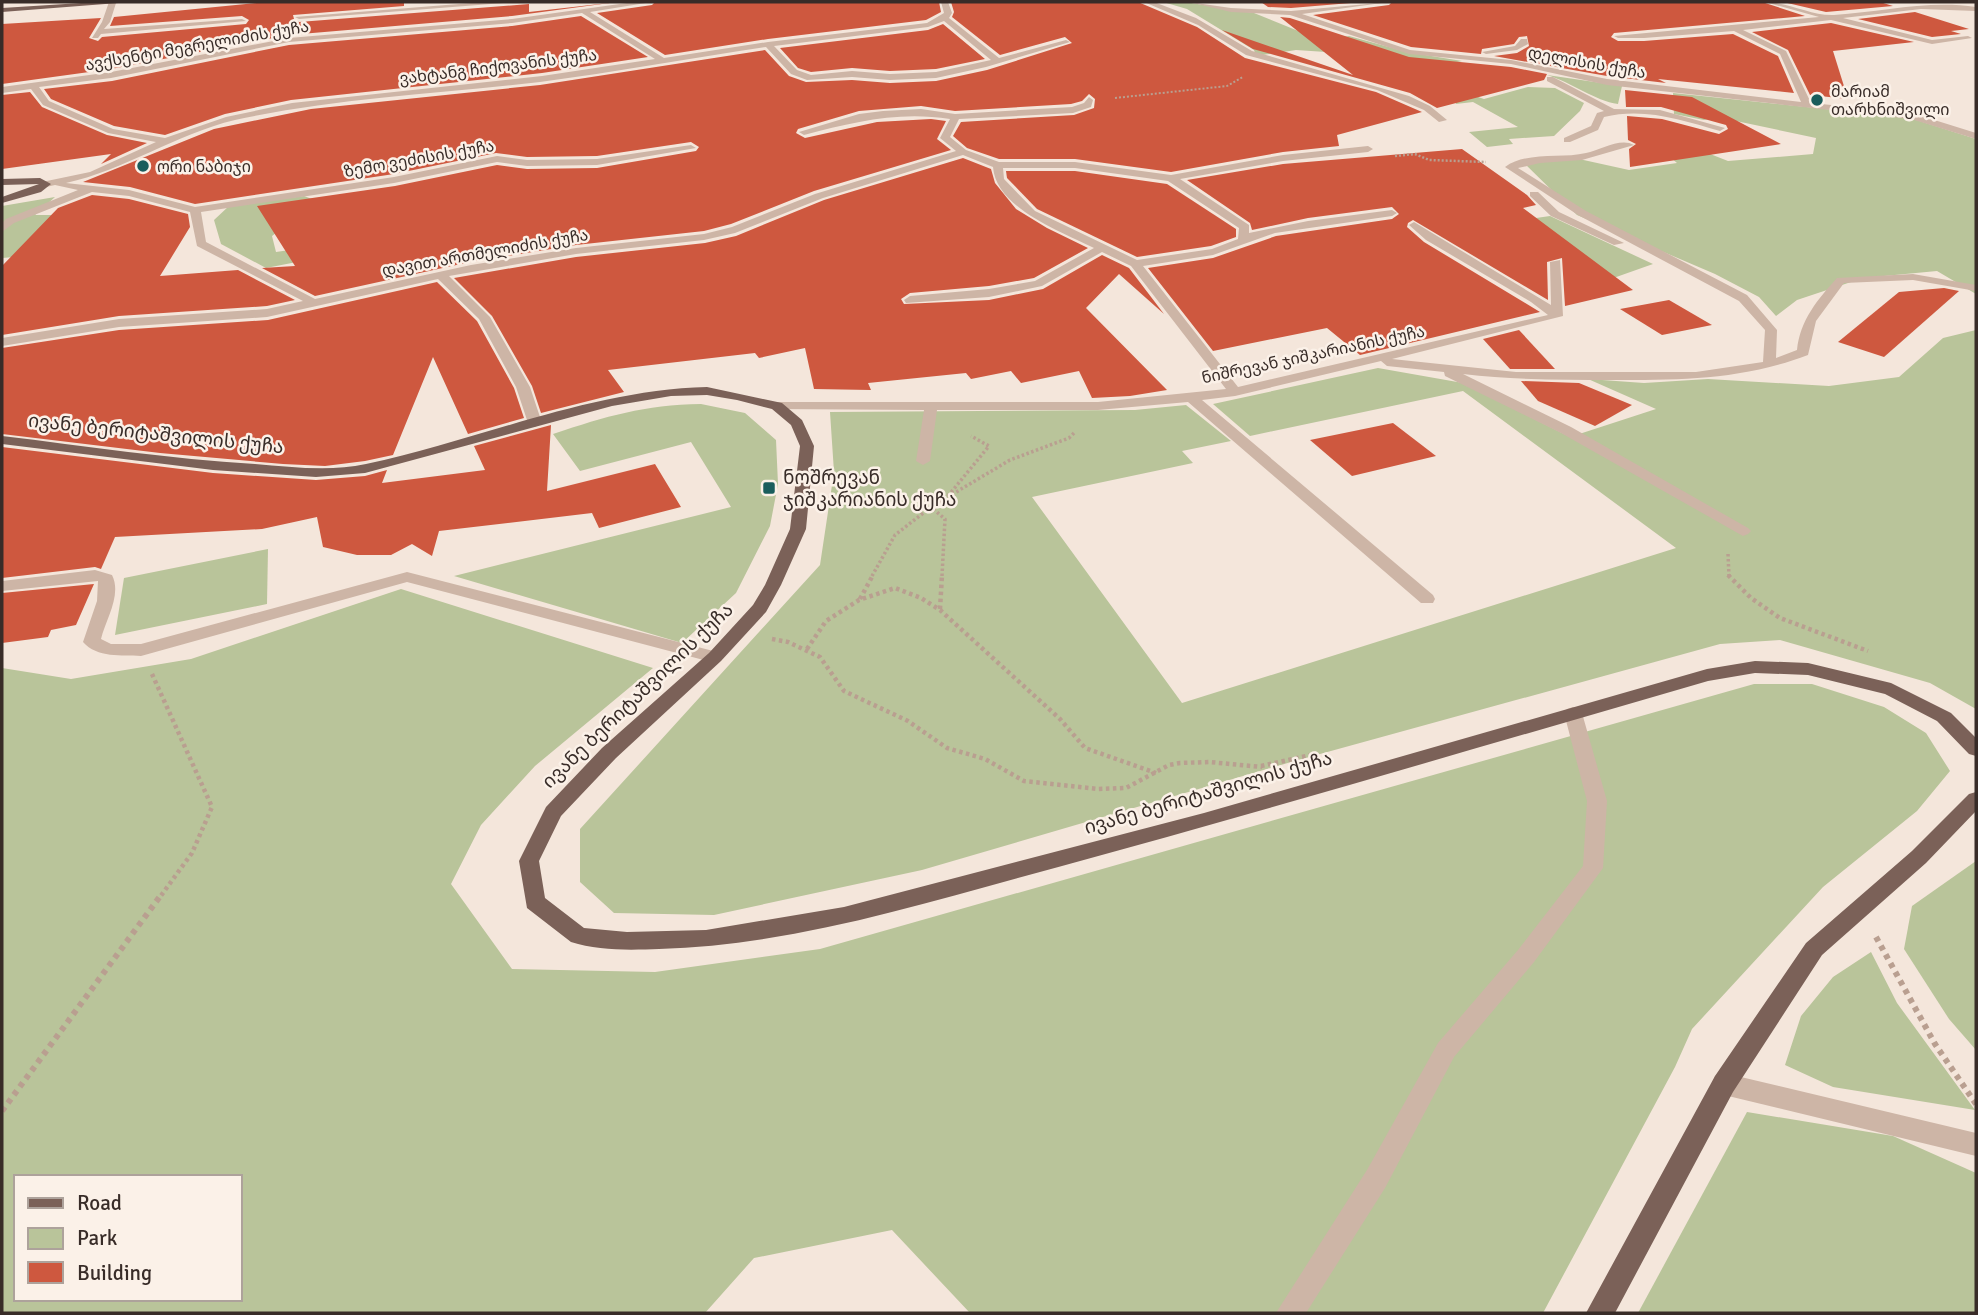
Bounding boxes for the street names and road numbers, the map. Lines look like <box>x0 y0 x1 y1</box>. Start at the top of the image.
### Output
street label: ავქსენტი მეგრელიძის ქუჩა <box>84 16 310 76</box>
street label: დელისის ქუჩა <box>1526 43 1647 83</box>
street label: ვახტანგ ჩიქოვანის ქუჩა <box>398 45 598 89</box>
street label: ზემო ვეძისის ქუჩა <box>342 136 496 182</box>
street label: დავით ართმელიძის ქუჩა <box>381 225 590 281</box>
street label: ნიშრევან ჯიშკარიანის ქუჩა <box>1200 322 1427 388</box>
street label: ივანე ბერიტაშვილის ქუჩა <box>27 409 285 459</box>
street label: ივანე ბერიტაშვილის ქუჩა <box>537 598 738 793</box>
street label: ივანე ბერიტაშვილის ქუჩა <box>1082 746 1335 840</box>

